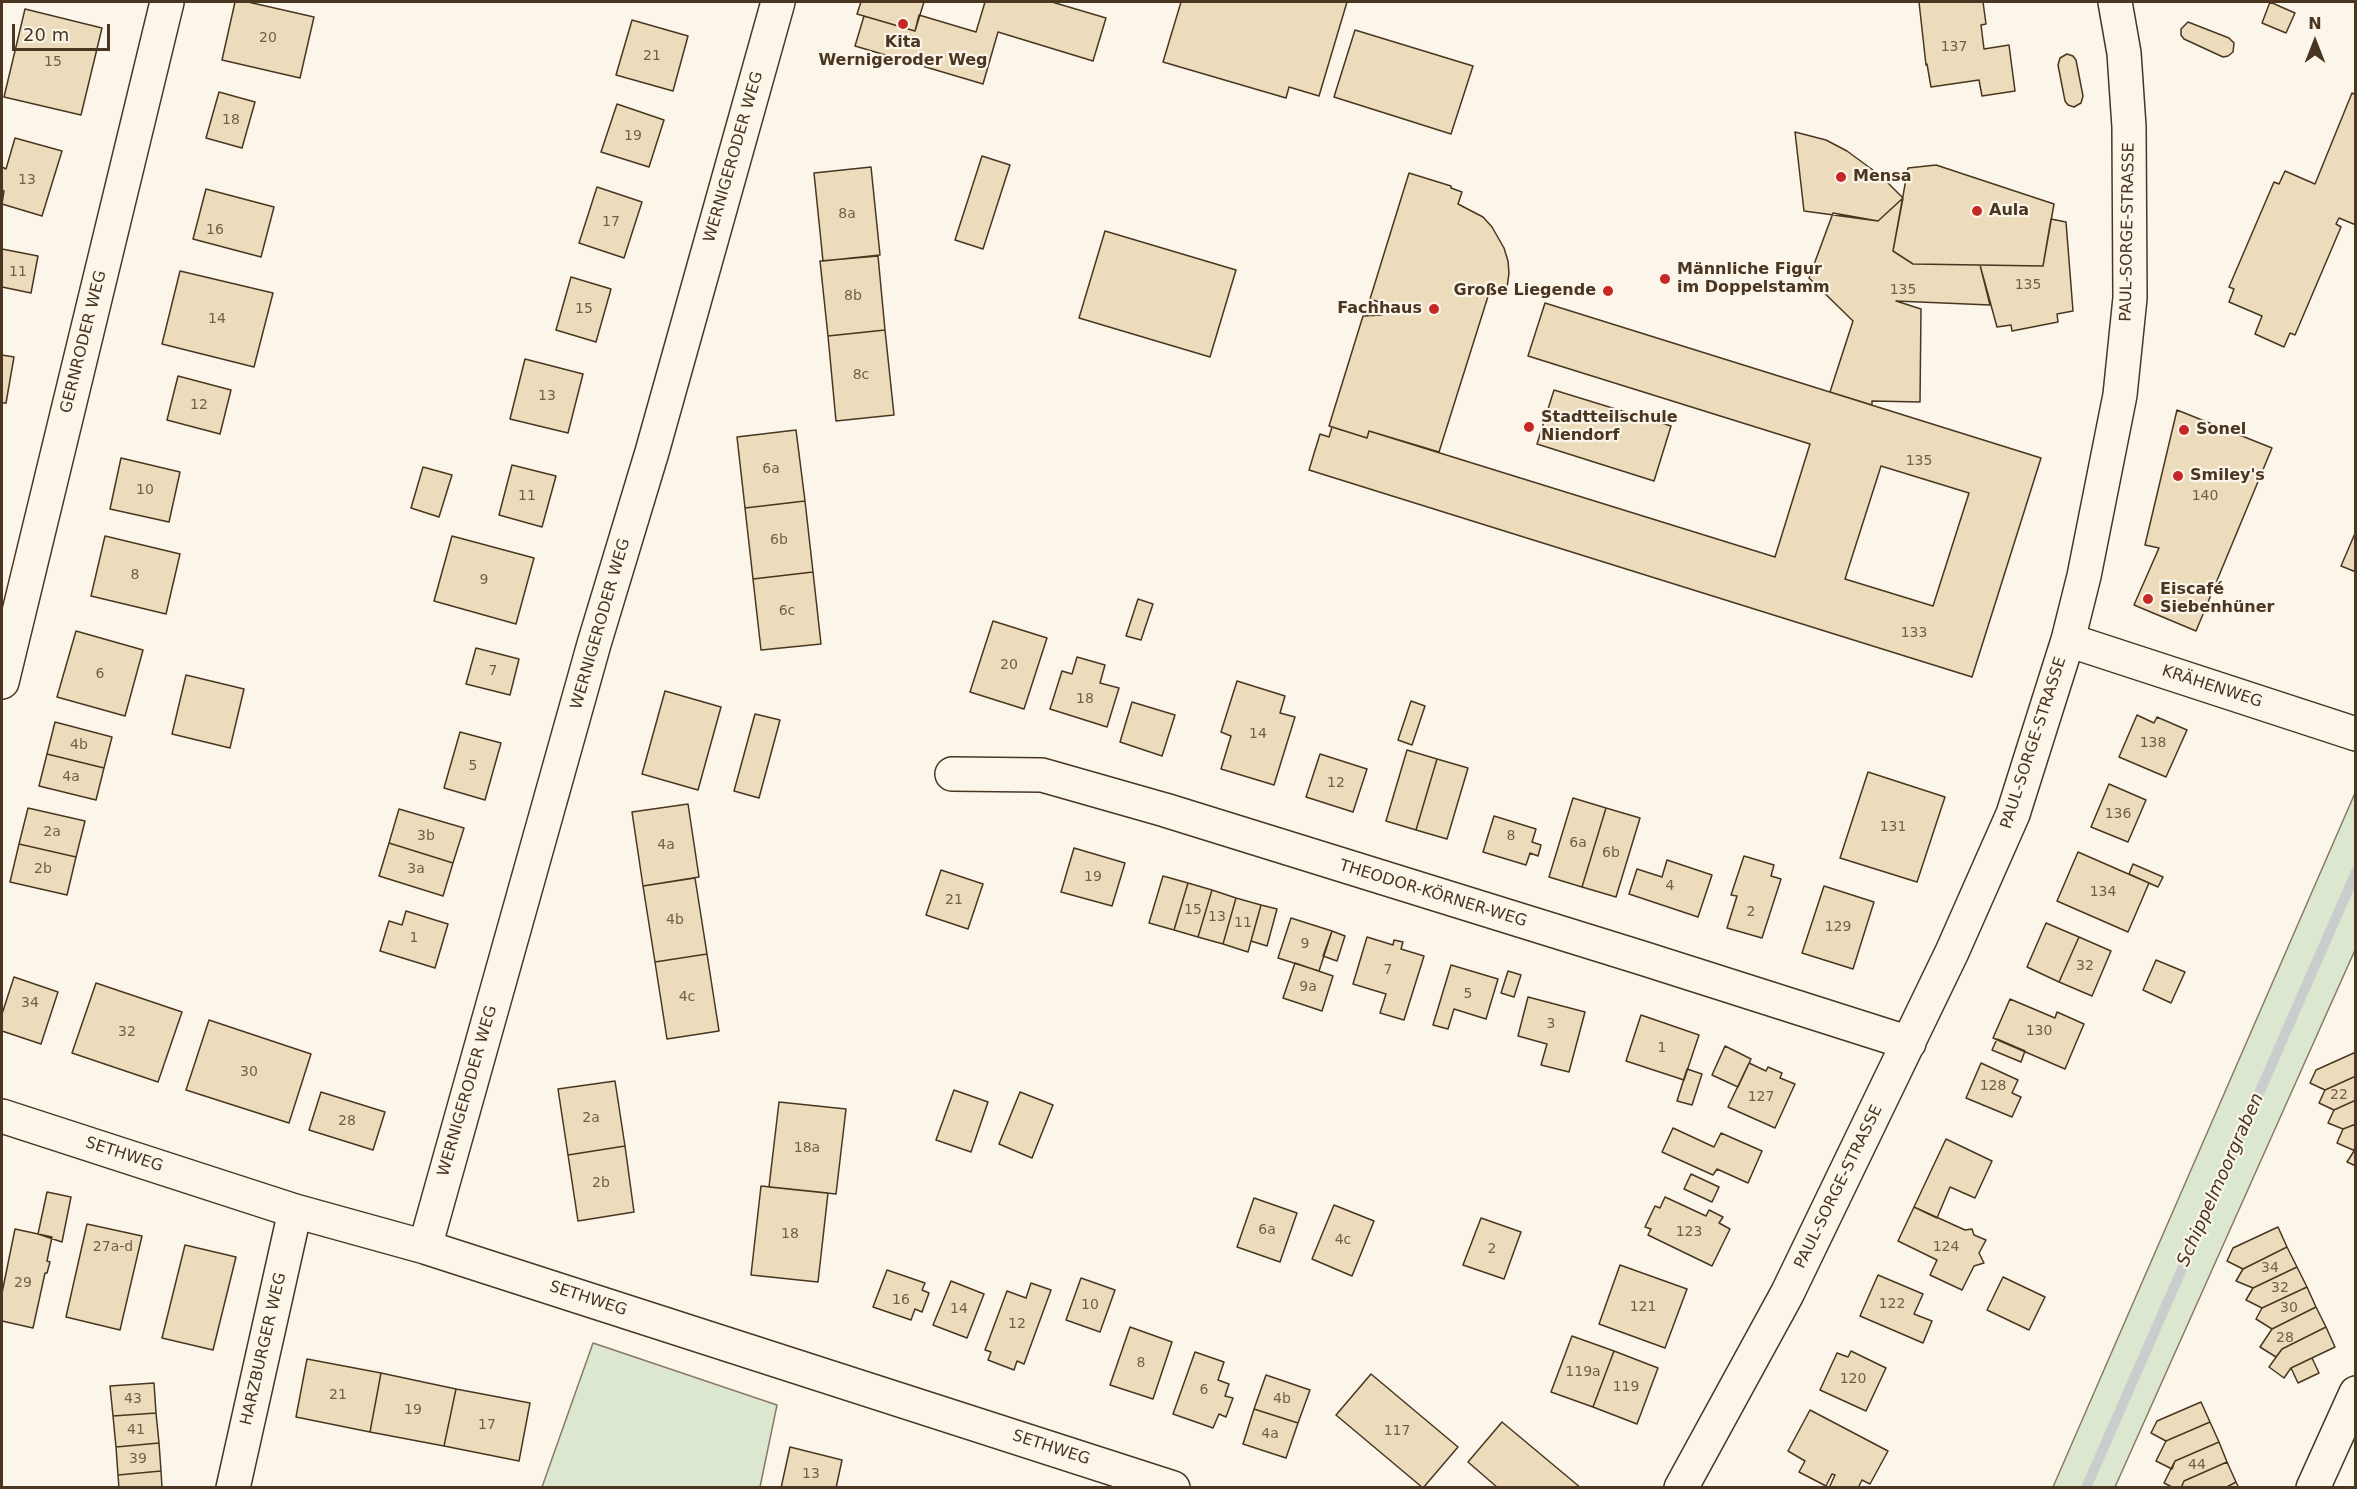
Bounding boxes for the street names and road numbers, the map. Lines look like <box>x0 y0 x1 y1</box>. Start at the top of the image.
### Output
street label: WERNIGERODER WEG <box>700 69 768 245</box>
street label: PAUL-SORGE-STRASSE <box>2117 142 2139 322</box>
street label: GERNRODER WEG <box>57 269 111 415</box>
street label: WERNIGERODER WEG <box>567 536 635 712</box>
street label: PAUL-SORGE-STRASSE <box>1997 655 2071 831</box>
street label: KRÄHENWEG <box>2159 662 2265 712</box>
street label: THEODOR-KÖRNER-WEG <box>1337 856 1529 932</box>
street label: WERNIGERODER WEG <box>434 1003 502 1179</box>
street label: PAUL-SORGE-STRASSE <box>1791 1102 1887 1272</box>
street label: SETHWEG <box>83 1133 165 1177</box>
street label: HARZBURGER WEG <box>237 1271 291 1427</box>
street label: SETHWEG <box>547 1277 629 1321</box>
street label: SETHWEG <box>1010 1426 1092 1470</box>

